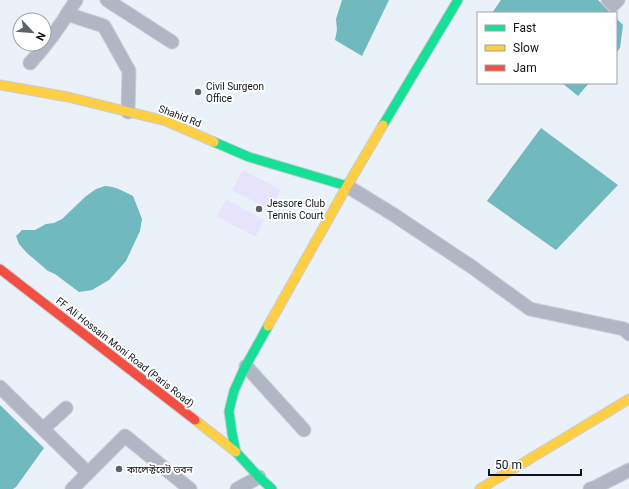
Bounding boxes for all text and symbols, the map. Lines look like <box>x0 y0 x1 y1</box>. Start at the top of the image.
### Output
north arrow <box>12 12 52 52</box>
legend <box>477 12 617 84</box>
text: Fast <box>513 21 536 35</box>
text: N <box>33 30 48 43</box>
text: Slow <box>513 41 539 55</box>
text: Jam <box>513 61 537 75</box>
place label: Civil Surgeon Office <box>206 81 264 104</box>
marker: Civil Surgeon Office <box>193 87 203 97</box>
street label: Shahid Rd <box>157 103 203 129</box>
place label: Jessore Club Tennis Court <box>267 198 325 221</box>
marker: Jessore Club Tennis Court <box>254 204 264 214</box>
street label: FF Ali Hossain Moni Road (Paris Road) <box>53 295 196 410</box>
scale bar <box>489 451 581 477</box>
text: 50 m <box>495 458 522 472</box>
marker: কালেক্টরেট ভবন <box>114 464 124 474</box>
place label: কালেক্টরেট ভবন <box>126 464 193 475</box>

